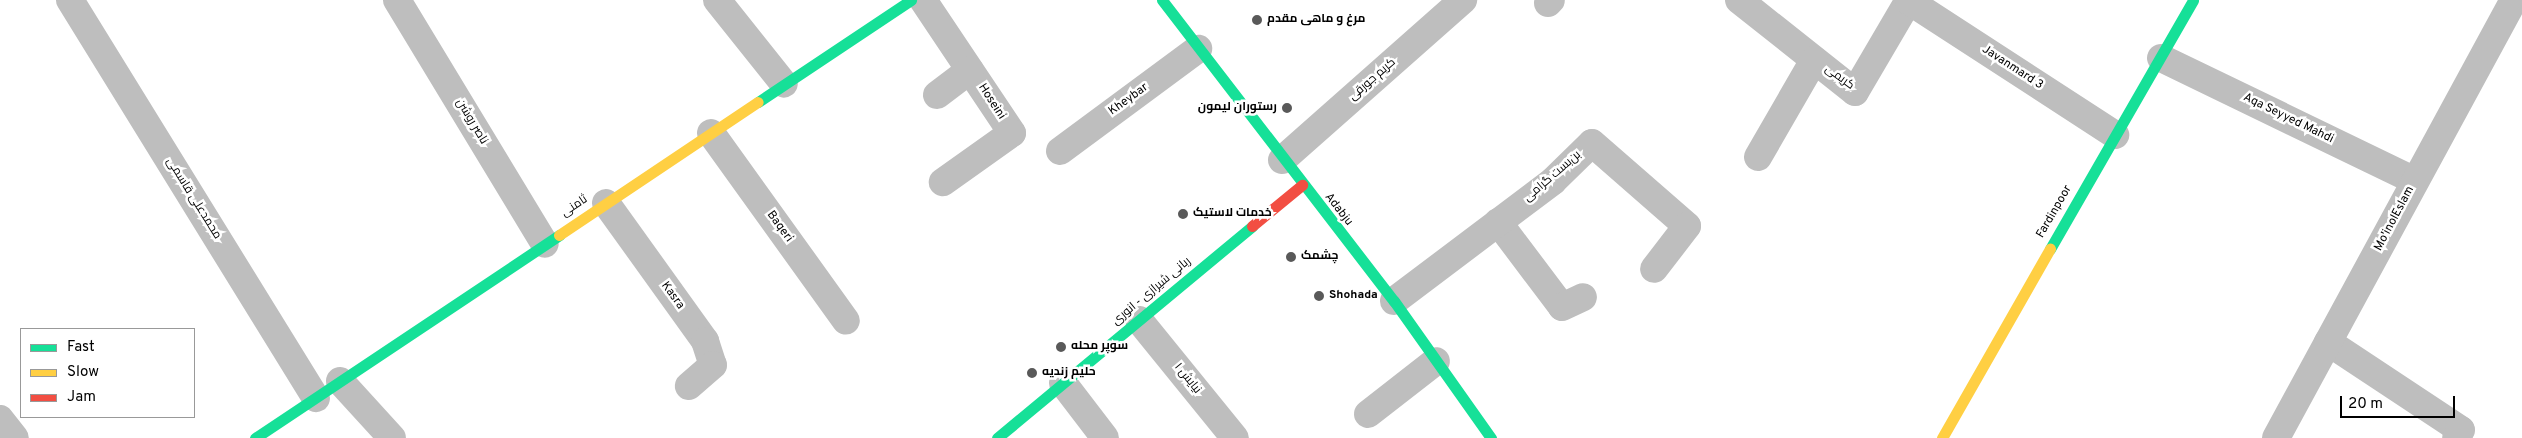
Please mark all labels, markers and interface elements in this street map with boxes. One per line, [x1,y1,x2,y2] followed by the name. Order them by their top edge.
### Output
[1267,13,1365,27] place label: مرغ و ماهی مقدم
[1251,14,1263,26] marker: مرغ و ماهی مقدم
[1979,43,2045,93] street label: Javanmard 3
[1347,56,1399,104] street label: کریم جورقی
[1821,62,1857,94] street label: کریمی
[974,81,1008,123] street label: Hoseini
[1106,81,1152,119] street label: Kheybar
[2240,91,2336,147] street label: Aqa Seyyed Mahdi
[452,97,490,147] street label: ناصر روشن
[1198,101,1277,115] place label: رستوران لیمون
[1281,102,1293,114] marker: رستوران لیمون
[1521,148,1585,206] street label: بن‌بست گرامی
[162,156,224,242] street label: محمدعلی قاسمی
[2034,183,2076,241] street label: Fardinpoor
[2372,184,2418,254] street label: Mo'inolEslam
[1321,191,1355,229] street label: Adabju
[559,193,591,221] street label: ثامنی
[1193,207,1272,221] place label: خدمات لاستیک
[763,208,795,246] street label: Baqeri
[1177,208,1189,220] marker: خدمات لاستیک
[1301,250,1338,264] place label: چشمک
[1285,251,1297,263] marker: چشمک
[1110,255,1194,329] street label: ربانی شیرازی - انوری
[657,279,687,313] street label: Kasra
[1329,289,1378,303] place label: Shohada
[1313,290,1325,302] marker: Shohada
[20,328,195,418] legend
[67,338,95,357] text: Fast
[1071,340,1128,354] place label: سوپر محله
[1055,341,1067,353] marker: سوپر محله
[1170,361,1204,397] street label: نیایش ۱
[67,363,99,382] text: Slow
[1042,366,1096,380] place label: حلیم زندیه
[1026,367,1038,379] marker: حلیم زندیه
[2342,386,2457,418] scale bar
[67,388,96,407] text: Jam
[2348,395,2383,414] text: 20 m

